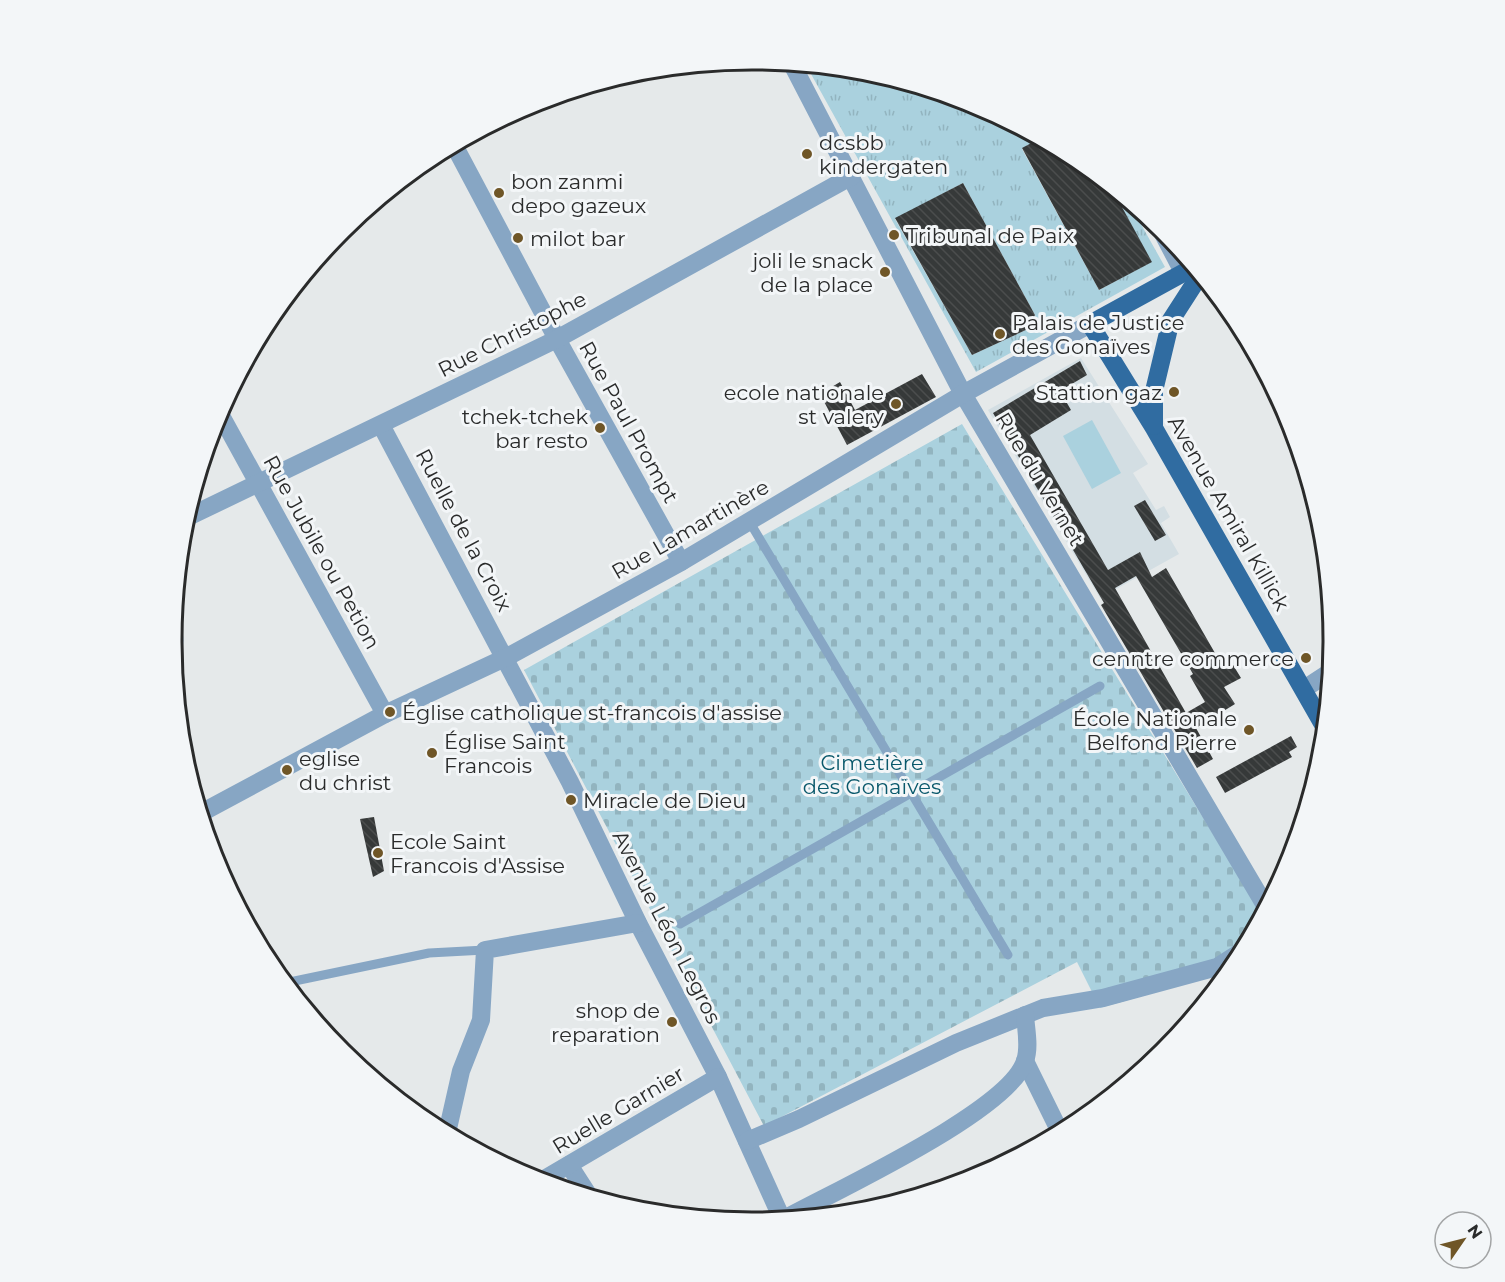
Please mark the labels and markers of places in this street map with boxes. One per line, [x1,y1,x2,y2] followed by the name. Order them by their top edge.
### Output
[819,130,948,179] place label: dcsbb kindergaten
[800,147,814,161] marker: dcsbb kindergaten
[511,169,646,218] place label: bon zanmi depo gazeux
[492,186,506,200] marker: bon zanmi depo gazeux
[906,223,1074,248] place label: Tribunal de Paix
[530,226,626,251] place label: milot bar
[887,228,901,242] marker: Tribunal de Paix
[511,231,525,245] marker: milot bar
[750,248,873,297] place label: joli le snack de la place
[878,265,892,279] marker: joli le snack de la place
[1012,310,1184,359] place label: Palais de Justice des Gonaïves
[993,327,1007,341] marker: Palais de Justice des Gonaïves
[724,380,885,429] place label: ecole nationale st valery
[1036,380,1162,405] place label: Stattion gaz
[1167,385,1181,399] marker: Stattion gaz
[889,397,903,411] marker: ecole nationale st valery
[462,404,588,453] place label: tchek-tchek bar resto
[593,421,607,435] marker: tchek-tchek bar resto
[1092,646,1294,671] place label: cenntre commerce
[1299,651,1313,665] marker: cenntre commerce
[402,700,782,725] place label: Église catholique st-francois d'assise
[383,705,397,719] marker: Église catholique st-francois d'assise
[1073,706,1237,755] place label: École Nationale Belfond Pierre
[1242,723,1256,737] marker: École Nationale Belfond Pierre
[444,729,566,778] place label: Église Saint Francois
[299,746,391,795] place label: eglise du christ
[425,746,439,760] marker: Église Saint Francois
[280,763,294,777] marker: eglise du christ
[583,788,746,813] place label: Miracle de Dieu
[564,793,578,807] marker: Miracle de Dieu
[390,829,565,878] place label: Ecole Saint Francois d'Assise
[371,846,385,860] marker: Ecole Saint Francois d'Assise
[551,998,660,1047] place label: shop de reparation
[665,1015,679,1029] marker: shop de reparation

